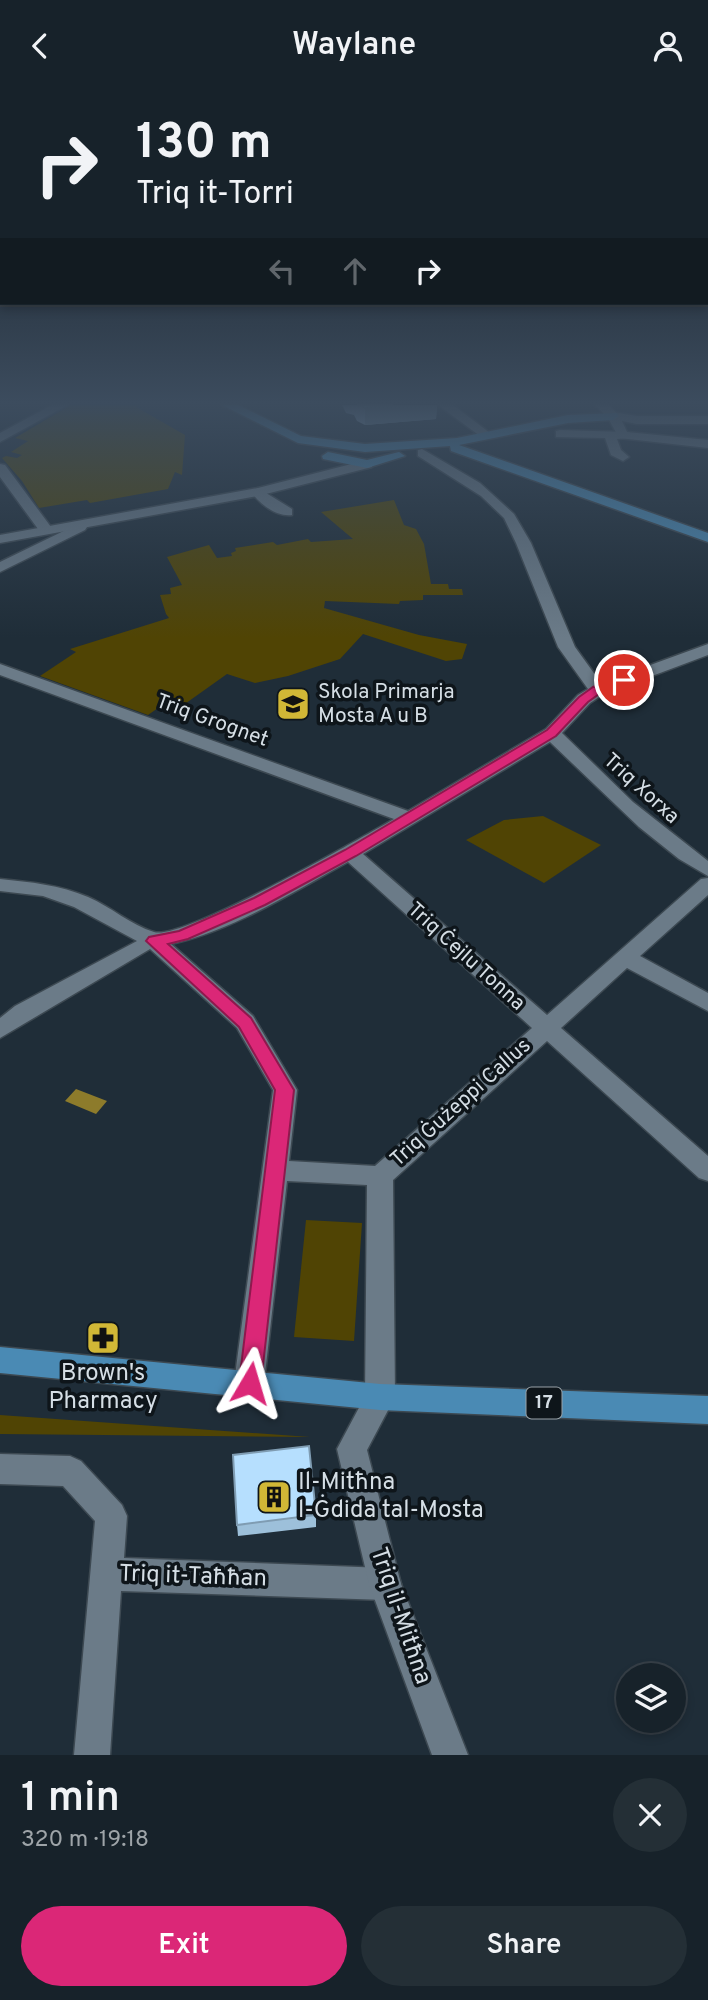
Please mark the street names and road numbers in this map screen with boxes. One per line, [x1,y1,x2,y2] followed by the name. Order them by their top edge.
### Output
[152,688,272,754] street label: Triq Grognet
[597,748,685,830] street label: Triq Xorxa
[401,897,531,1017] street label: Triq Ċejlu Tonna
[385,1033,537,1173] street label: Triq Ġużeppi Callus
[526,1387,562,1419] road number: 17
[363,1544,437,1688] street label: Triq il-Mitħna
[118,1559,268,1595] street label: Triq it-Taħħan

